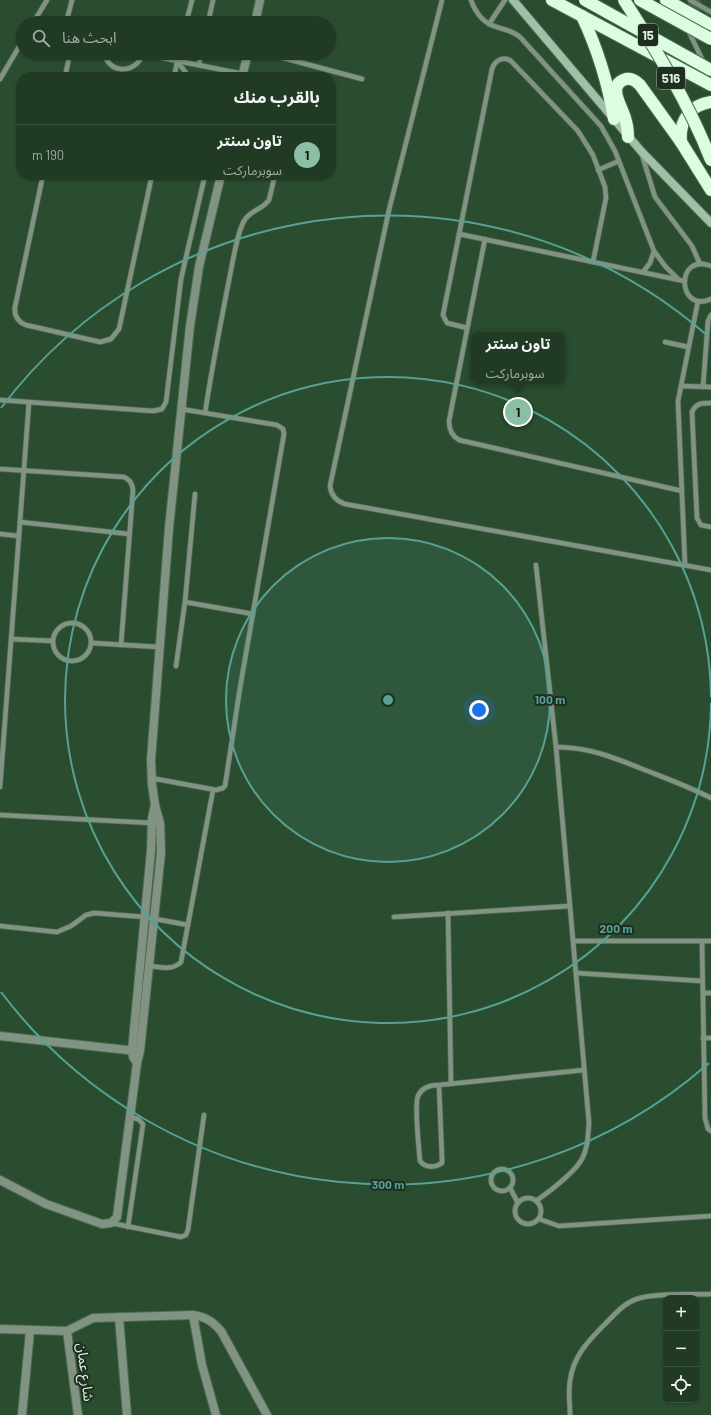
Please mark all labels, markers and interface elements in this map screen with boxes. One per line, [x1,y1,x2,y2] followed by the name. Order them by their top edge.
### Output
[16,16,336,60] search box
[638,24,658,46] road number: 15
[30,27,52,49] icon: search
[62,28,117,46] text: ابحث هنا
[657,67,685,89] road number: 516
[234,86,320,106] text: بالقرب منك
[217,131,282,149] text: تاون سنتر
[32,147,64,163] text: 190 m
[305,147,309,163] text: 1
[223,162,282,178] text: سوبرماركت
[471,332,565,384] popup
[486,334,550,352] text: تاون سنتر
[486,365,545,381] text: سوبرماركت
[505,397,531,427] pin: 1
[535,692,565,706] text: 100 m
[381,693,395,707] centre of rings
[469,700,489,720] your location
[600,921,632,935] text: 200 m
[372,1177,404,1191] text: 300 m
[663,1295,699,1403] map controls
[663,1295,699,1331] button: +
[663,1331,699,1367] button: −
[71,1342,98,1403] street label: شارع عمان
[663,1367,699,1403] button: locate

